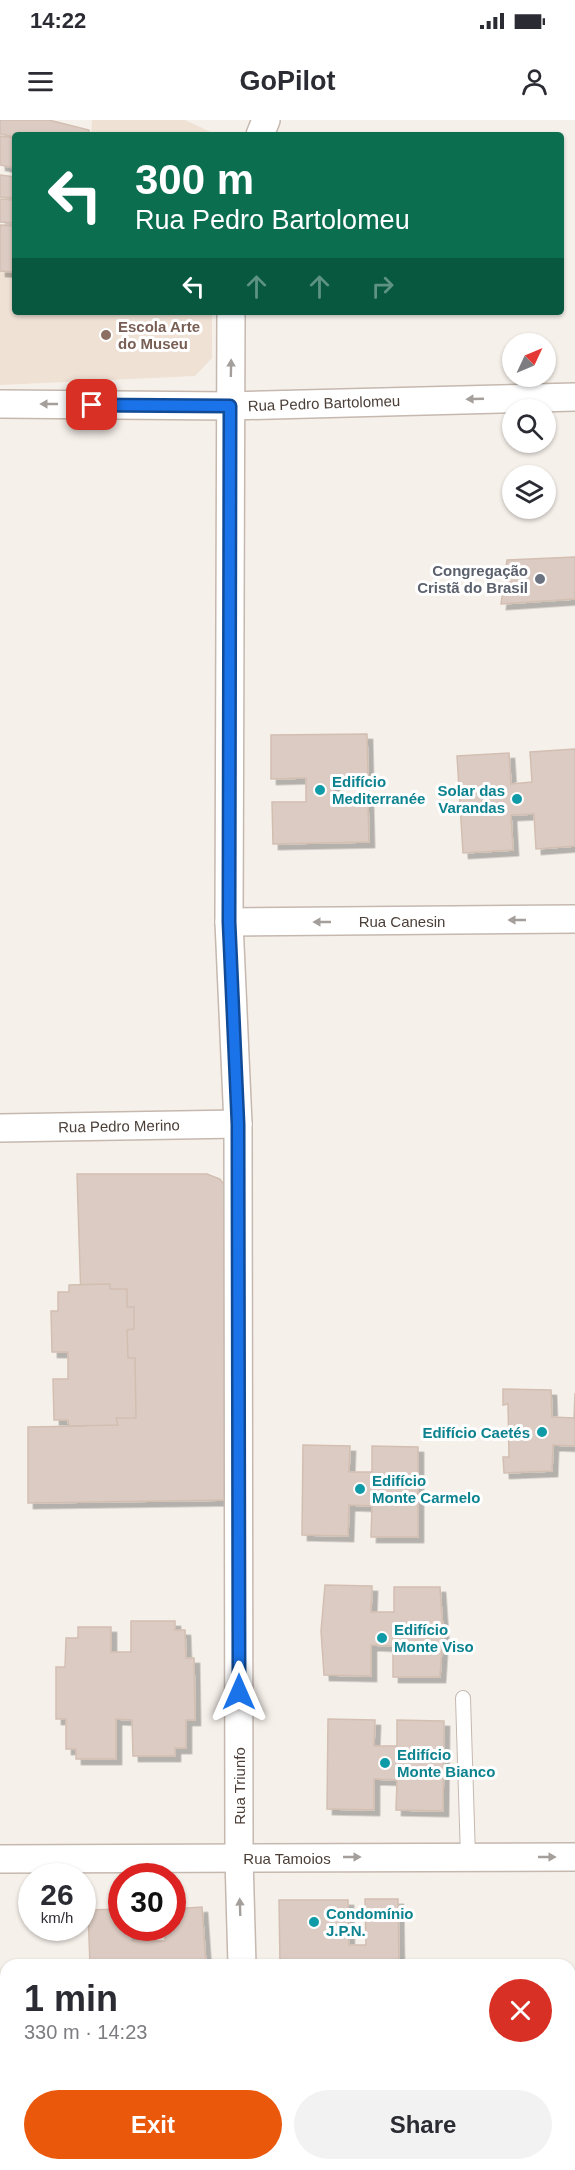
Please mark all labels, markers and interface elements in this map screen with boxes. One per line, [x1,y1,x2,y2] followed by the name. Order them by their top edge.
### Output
[30,8,86,33] text: 14:22
[24,65,57,98] icon: menu
[518,65,551,98] icon: person
[240,66,336,96] text: GoPilot
[36,156,114,234] icon: left
[135,156,254,203] text: 300 m
[135,205,410,235] text: Rua Pedro Bartolomeu
[177,270,210,303] icon: left
[240,270,273,303] icon: ahead
[303,270,336,303] icon: ahead
[366,270,399,303] icon: right
[118,318,200,352] place label: Escola Arte do Museu
[99,328,113,342] marker: Escola Arte do Museu
[502,333,556,387] north arrow
[502,333,556,519] map controls
[226,358,235,377] one-way arrow
[66,379,117,430] pin
[75,388,108,421] icon: arrive
[247,392,401,414] street label: Rua Pedro Bartolomeu
[465,394,484,404] one-way arrow
[39,399,58,409] one-way arrow
[502,399,556,453] button: search
[502,465,556,519] button: layers
[417,562,528,596] place label: Congregação Cristã do Brasil
[533,572,547,586] marker: Congregação Cristã do Brasil
[332,773,425,807] place label: Edifício Mediterranée
[437,782,505,816] place label: Solar das Varandas
[313,783,327,797] marker: Edifício Mediterranée
[510,792,524,806] marker: Solar das Varandas
[359,913,445,930] street label: Rua Canesin
[507,915,526,925] one-way arrow
[312,917,331,926] one-way arrow
[58,1116,180,1136] street label: Rua Pedro Merino
[422,1424,530,1441] place label: Edifício Caetés
[535,1425,549,1439] marker: Edifício Caetés
[372,1472,480,1506] place label: Edifício Monte Carmelo
[353,1482,367,1496] marker: Edifício Monte Carmelo
[394,1621,474,1655] place label: Edifício Monte Viso
[375,1631,389,1645] marker: Edifício Monte Viso
[207,1660,271,1724] position arrow
[397,1746,495,1780] place label: Edifício Monte Bianco
[231,1747,248,1825] street label: Rua Triunfo
[378,1756,392,1770] marker: Edifício Monte Bianco
[243,1850,331,1867] street label: Rua Tamoios
[343,1852,362,1862] one-way arrow
[538,1852,557,1862] one-way arrow
[108,1863,186,1941] speed limit sign: 30
[40,1878,74,1911] text: 26
[236,1897,245,1916] one-way arrow
[326,1905,413,1939] place label: Condomínio J.P.N.
[41,1909,73,1926] text: km/h
[307,1915,321,1929] marker: Condomínio J.P.N.
[24,1978,118,2019] text: 1 min
[489,1979,552,2042] button: close
[24,2021,147,2043] text: 330 m · 14:23
[24,2090,282,2159] button: Exit
[294,2090,552,2159] button: Share

